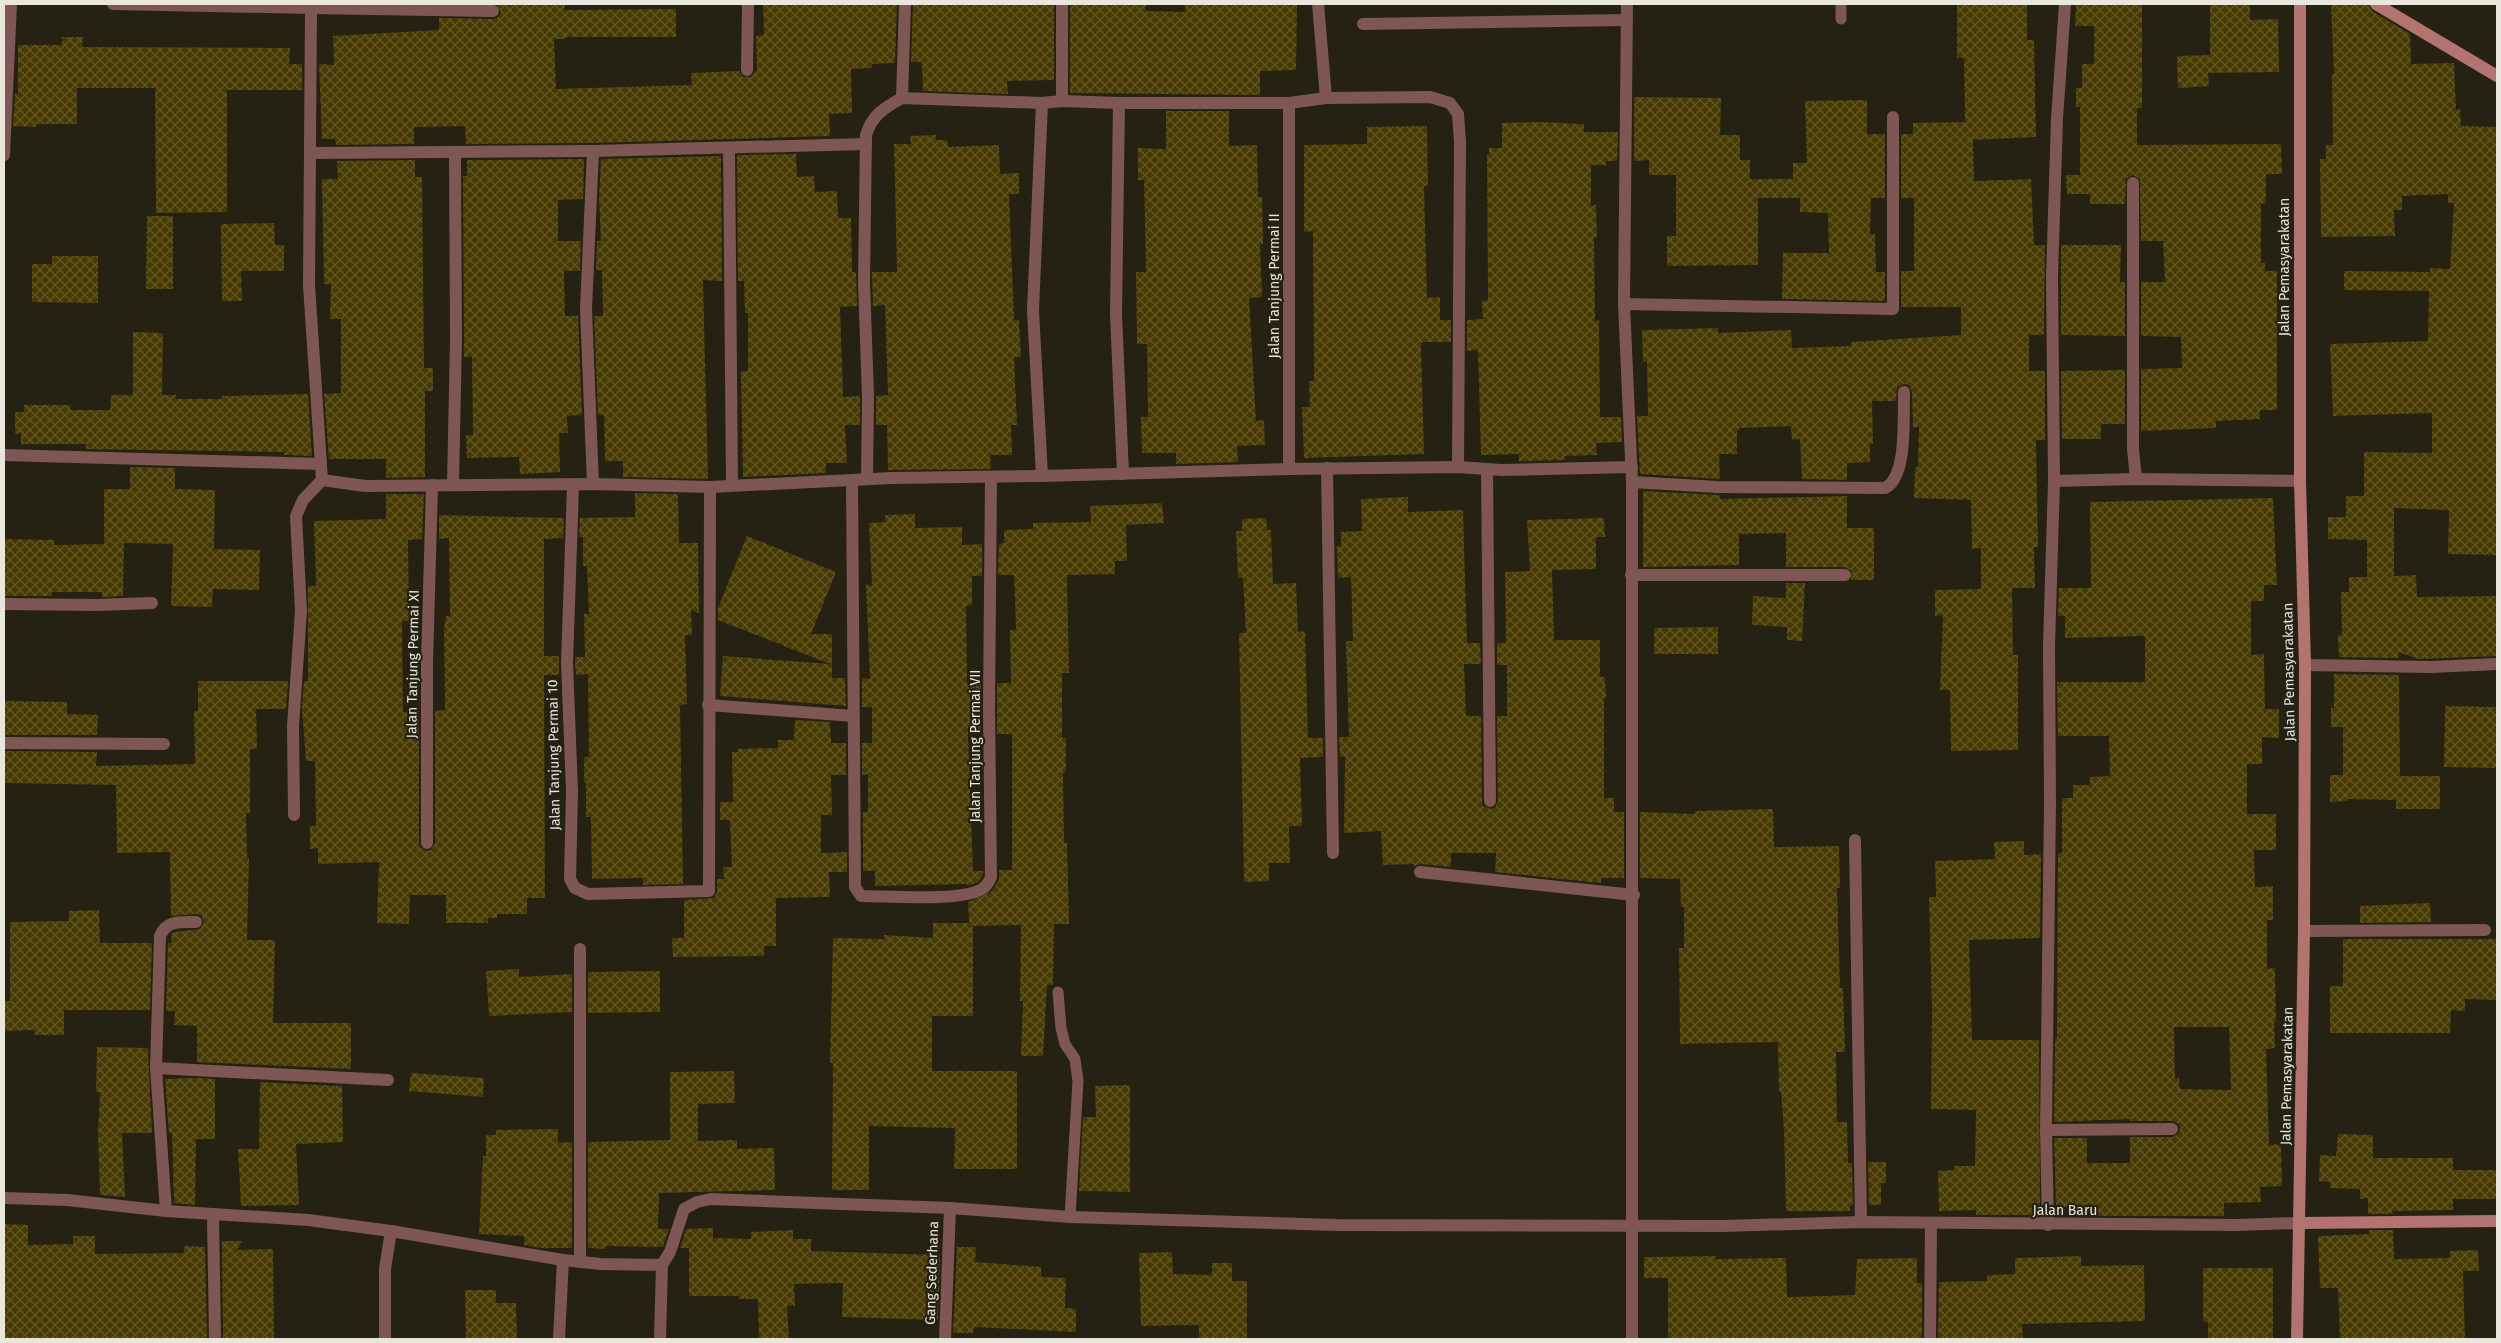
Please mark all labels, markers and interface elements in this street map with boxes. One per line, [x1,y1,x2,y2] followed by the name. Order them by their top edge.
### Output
[2276,198,2293,336] street label: Jalan Pemasyarakatan
[1266,213,1283,359] street label: Jalan Tanjung Permai II
[403,590,423,738] street label: Jalan Tanjung Permai XI
[2279,603,2299,741] street label: Jalan Pemasyarakatan
[967,670,984,823] street label: Jalan Tanjung Permai VII
[544,679,564,831] street label: Jalan Tanjung Permai 10
[2277,1007,2297,1145] street label: Jalan Pemasyarakatan
[2033,1202,2098,1219] street label: Jalan Baru
[922,1221,942,1325] street label: Gang Sederhana

